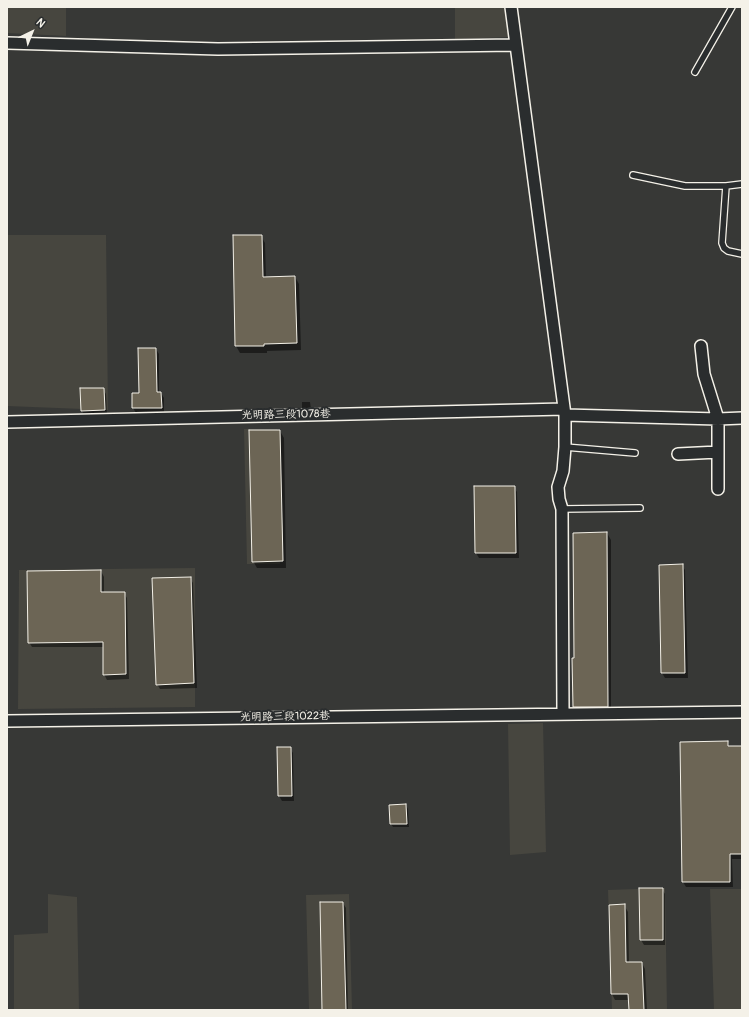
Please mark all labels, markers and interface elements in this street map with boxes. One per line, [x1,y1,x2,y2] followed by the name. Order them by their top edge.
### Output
[12,12,52,52] north arrow
[33,16,48,30] text: N
[241,408,331,422] street label: 光明路三段1078巷
[240,710,330,724] street label: 光明路三段1022巷

